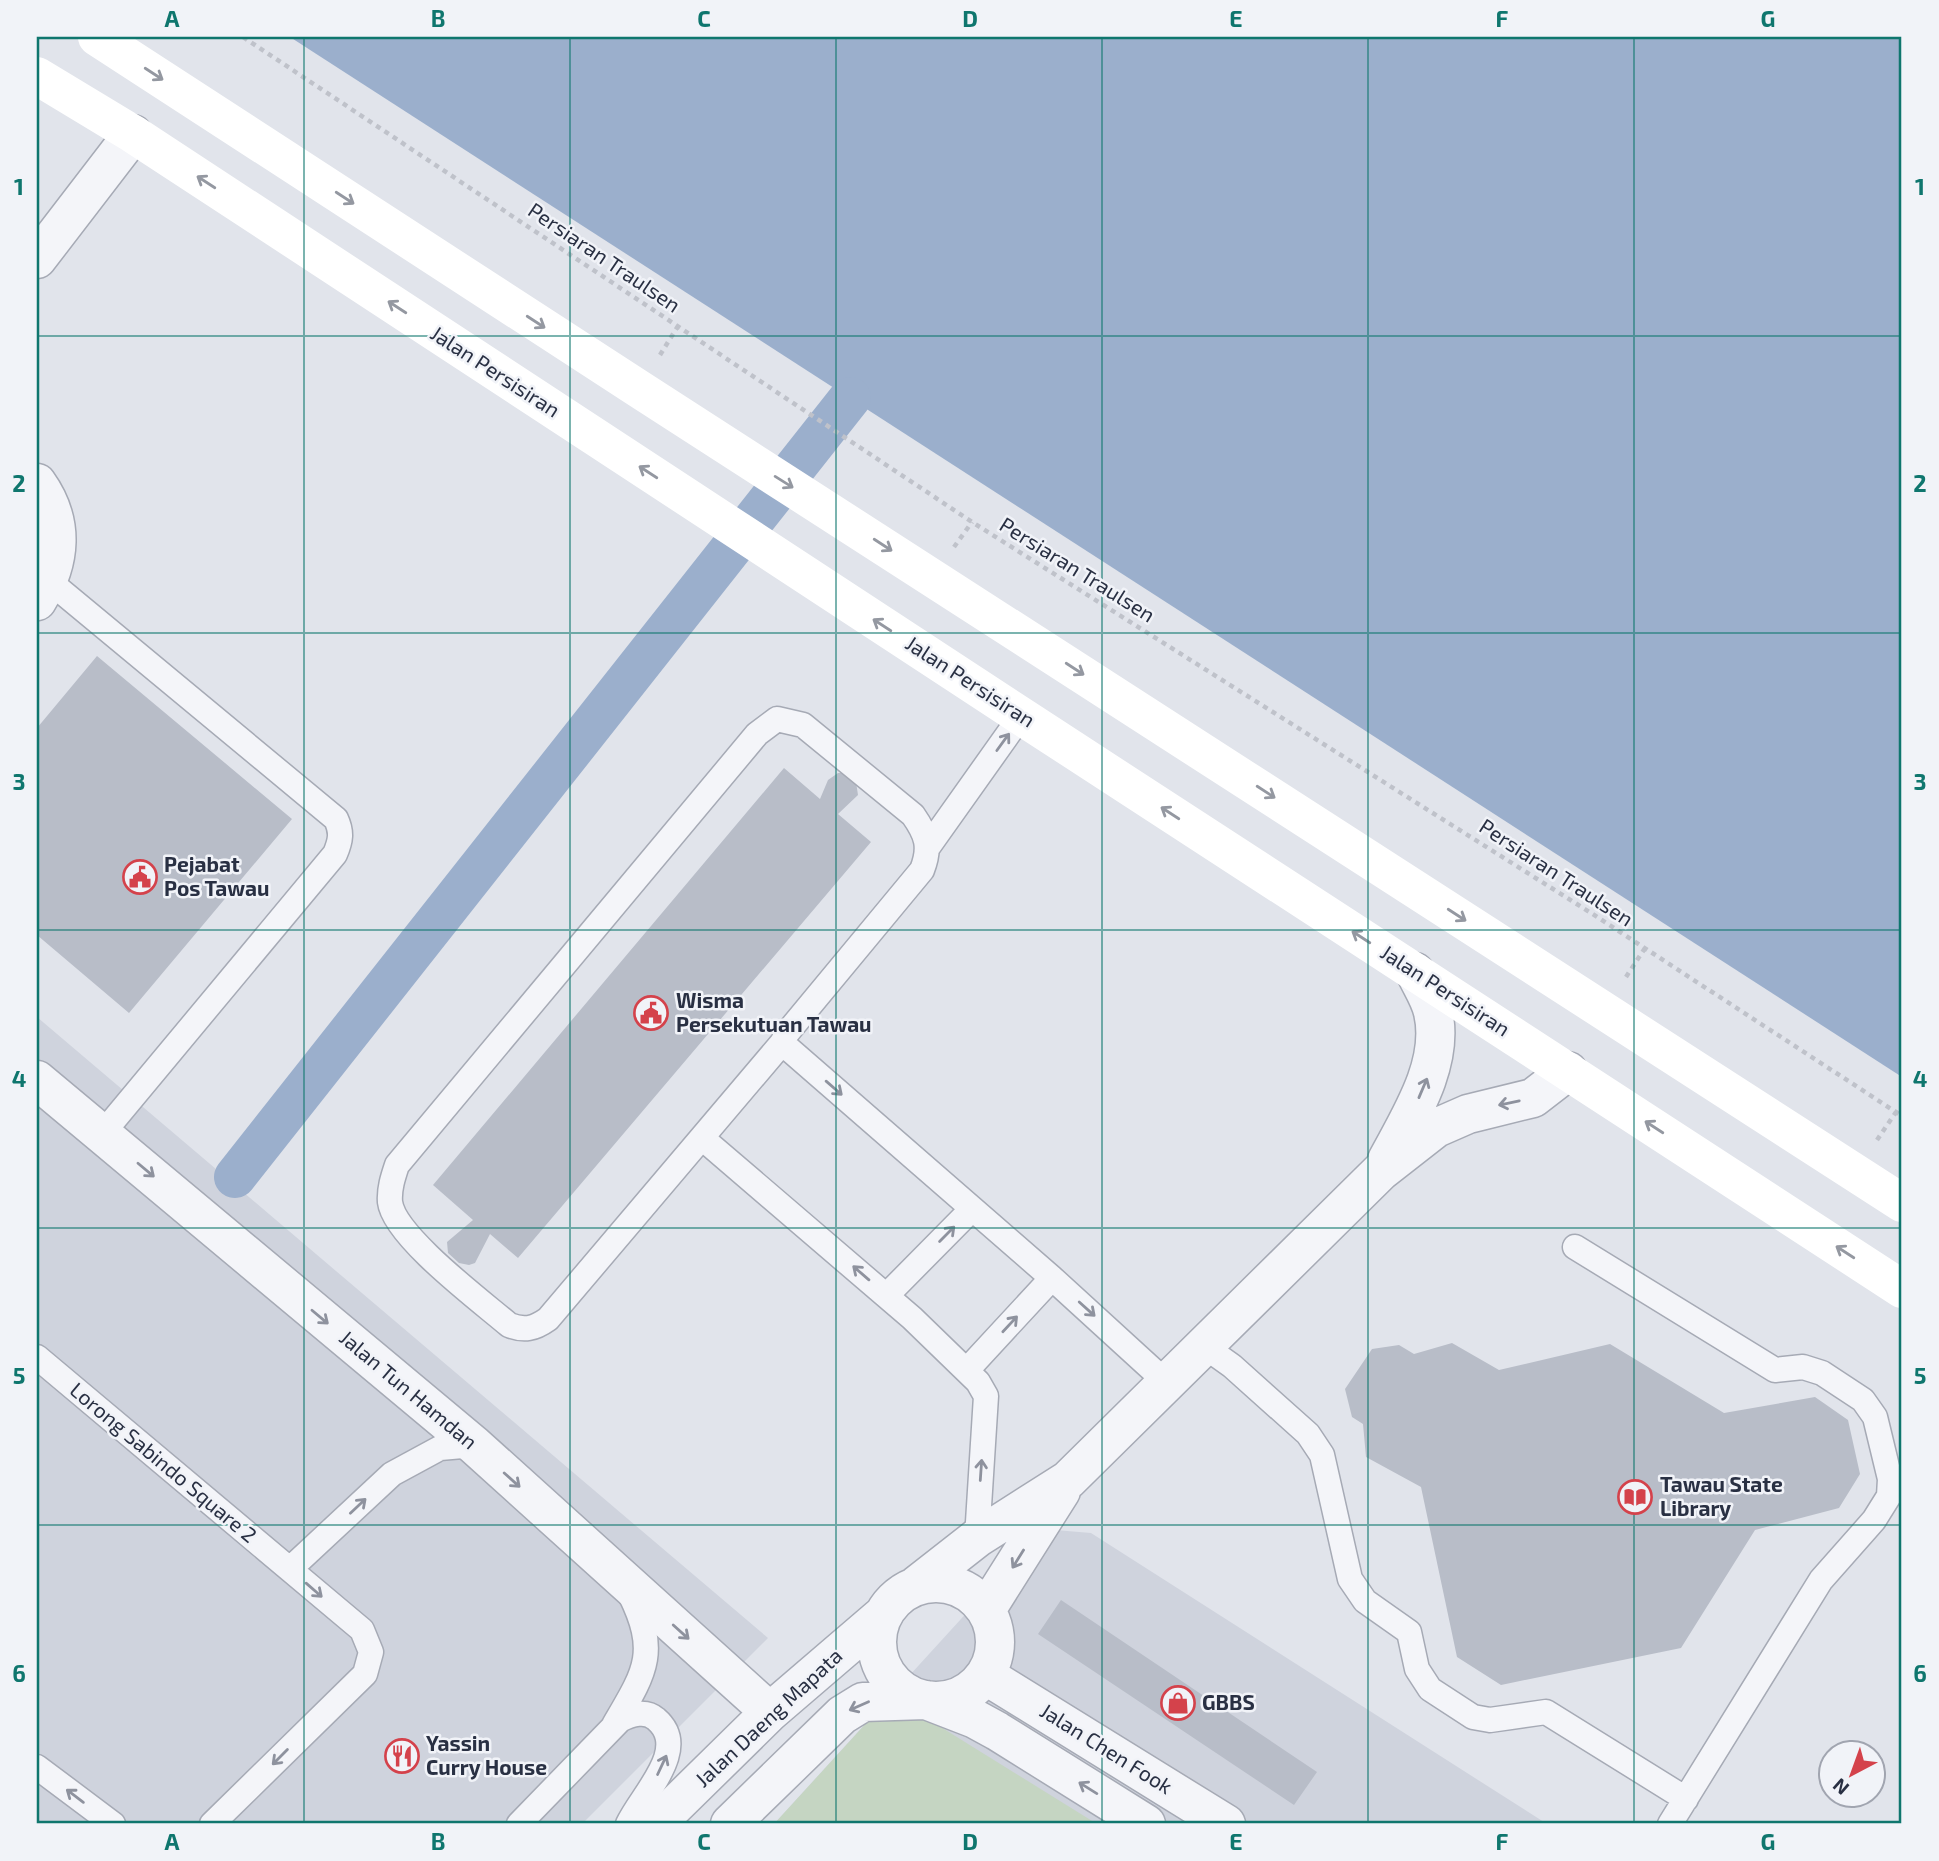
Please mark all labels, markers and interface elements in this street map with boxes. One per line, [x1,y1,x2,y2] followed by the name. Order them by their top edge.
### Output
[164,4,180,32] text: A
[431,4,445,32] text: B
[697,4,711,32] text: C
[962,4,978,32] text: D
[1229,4,1243,32] text: E
[1496,4,1509,32] text: F
[1761,4,1775,32] text: G
[144,67,164,81] one-way arrow
[14,172,24,200] text: 1
[1915,172,1925,200] text: 1
[197,175,217,189] one-way arrow
[335,191,354,205] one-way arrow
[524,197,686,317] street label: Persiaran Traulsen
[387,300,407,314] one-way arrow
[525,315,545,329] one-way arrow
[426,320,565,422] street label: Jalan Persisiran
[639,465,659,479] one-way arrow
[12,469,26,497] text: 2
[1913,469,1927,497] text: 2
[774,474,793,489] one-way arrow
[996,511,1160,627] street label: Persiaran Traulsen
[873,539,893,553] one-way arrow
[873,618,893,632] one-way arrow
[901,630,1040,732] street label: Jalan Persisiran
[1064,662,1084,676] one-way arrow
[996,733,1010,752] one-way arrow
[12,767,26,795] text: 3
[1913,767,1927,795] text: 3
[1255,785,1275,799] one-way arrow
[1161,806,1180,820] one-way arrow
[1475,813,1638,931] street label: Persiaran Traulsen
[164,851,269,900] place label: Pejabat Pos Tawau
[121,858,159,896] public building icon: Pejabat Pos Tawau
[1447,908,1466,923] one-way arrow
[1352,930,1371,944] one-way arrow
[1376,939,1515,1041] street label: Jalan Persisiran
[676,987,872,1036] place label: Wisma Persekutuan Tawau
[632,994,670,1032] public building icon: Wisma Persekutuan Tawau
[12,1064,26,1092] text: 4
[1913,1064,1927,1092] text: 4
[1418,1078,1431,1099] one-way arrow
[825,1080,843,1096] one-way arrow
[1498,1097,1521,1111] one-way arrow
[1645,1120,1665,1134] one-way arrow
[136,1163,154,1178] one-way arrow
[938,1226,955,1243] one-way arrow
[1836,1244,1855,1259] one-way arrow
[852,1265,870,1281] one-way arrow
[1078,1301,1095,1318] one-way arrow
[311,1308,329,1324] one-way arrow
[1001,1316,1018,1333] one-way arrow
[335,1324,483,1454] street label: Jalan Tun Hamdan
[13,1361,25,1389] text: 5
[1914,1361,1926,1389] text: 5
[66,1376,262,1547] street label: Lorong Sabindo Square 2
[975,1459,988,1482] one-way arrow
[1660,1471,1783,1521] place label: Tawau State Library
[503,1472,521,1488] one-way arrow
[1616,1478,1654,1516] library icon: Tawau State Library
[349,1497,366,1514] one-way arrow
[1011,1548,1025,1568] one-way arrow
[305,1582,323,1598] one-way arrow
[672,1624,690,1640] one-way arrow
[689,1642,847,1791] street label: Jalan Daeng Mapata
[12,1659,26,1687] text: 6
[1913,1659,1927,1687] text: 6
[1159,1684,1197,1722] shop icon: GBBS
[1202,1689,1255,1714] place label: GBBS
[1036,1697,1178,1799] street label: Jalan Chen Fook
[849,1700,870,1713] one-way arrow
[426,1730,547,1780] place label: Yassin Curry House
[383,1737,421,1775] restaurant icon: Yassin Curry House
[1816,1738,1886,1808] north arrow
[272,1748,289,1765] one-way arrow
[656,1755,669,1776] one-way arrow
[1828,1774,1853,1800] text: N
[1079,1781,1098,1796] one-way arrow
[66,1788,85,1803] one-way arrow
[164,1827,180,1855] text: A
[431,1827,445,1855] text: B
[697,1827,711,1855] text: C
[962,1827,978,1855] text: D
[1229,1827,1243,1855] text: E
[1496,1827,1509,1855] text: F
[1761,1827,1775,1855] text: G

